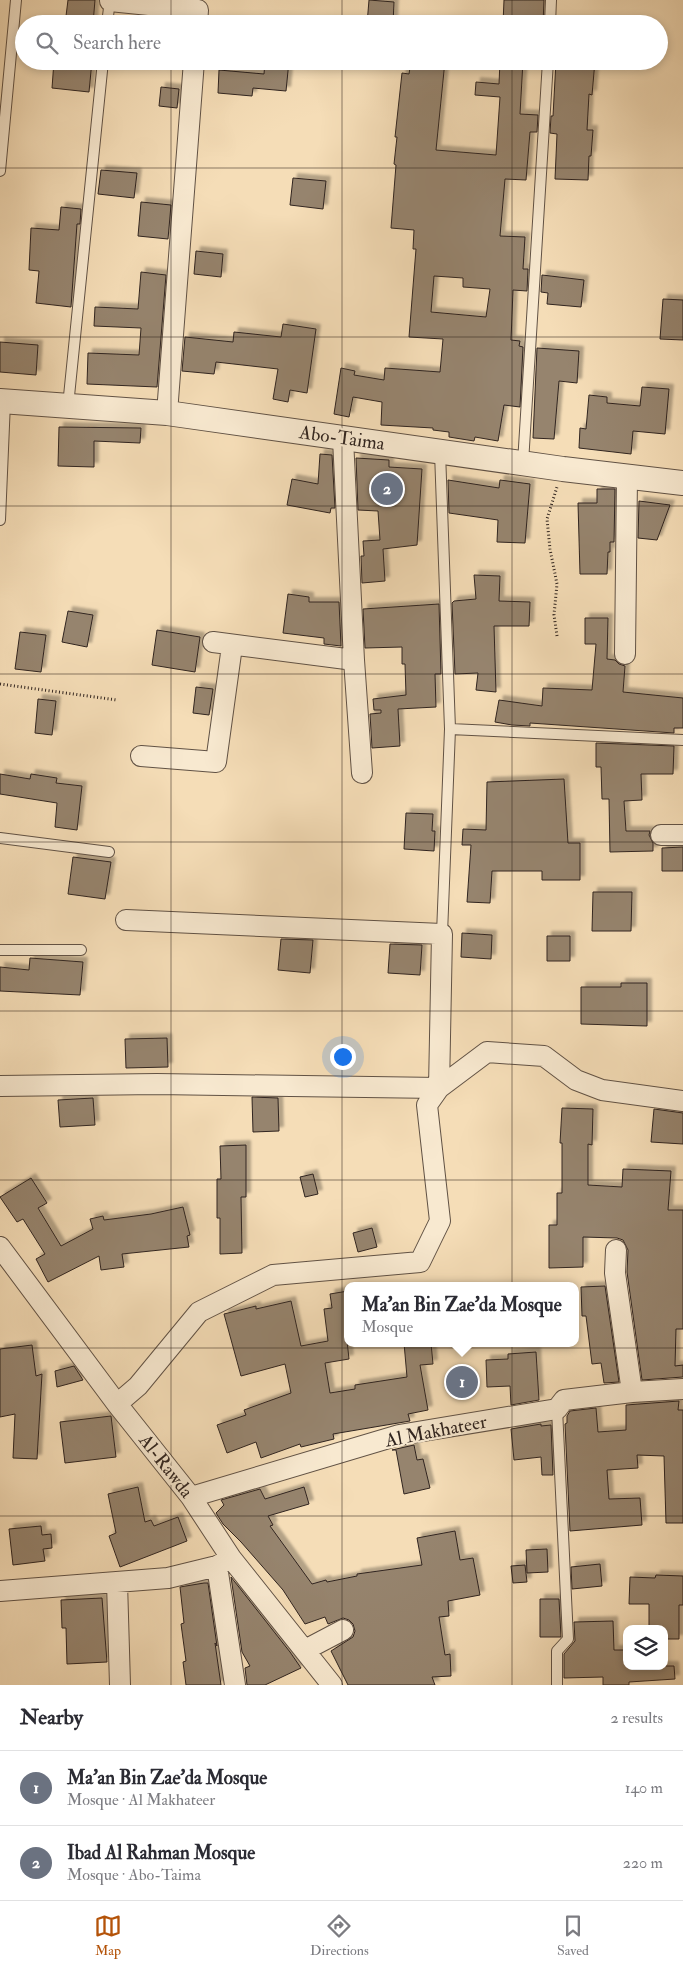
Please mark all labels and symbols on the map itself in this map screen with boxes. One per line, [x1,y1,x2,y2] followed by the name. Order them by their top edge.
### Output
[297,420,386,456] street label: Abo-Taima
[371,470,403,508] pin: 2
[330,1044,356,1070] your location
[446,1363,478,1401] pin: 1
[382,1409,489,1453] street label: Al Makhateer
[133,1428,199,1503] street label: Al-Rawda

